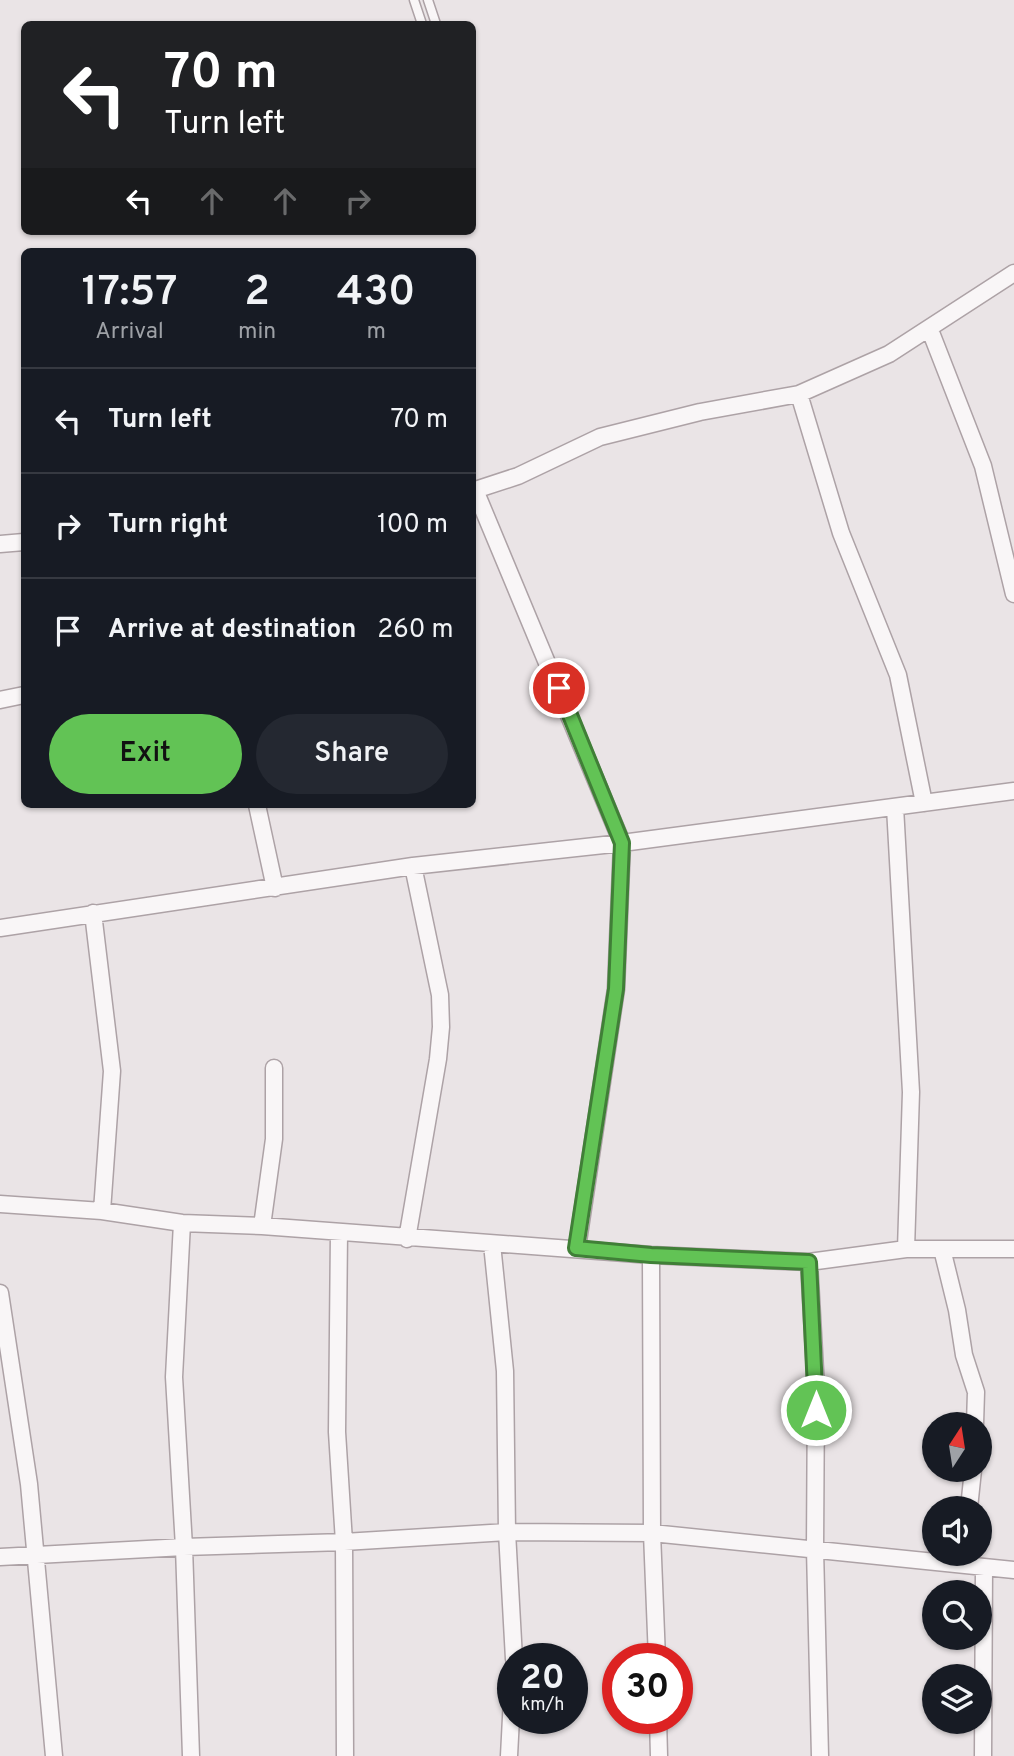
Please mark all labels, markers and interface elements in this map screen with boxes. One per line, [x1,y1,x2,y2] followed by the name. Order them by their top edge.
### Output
[164,44,278,106] text: 70 m
[49,49,140,140] icon: left
[164,105,285,145] text: Turn left
[120,182,158,220] icon: left
[193,182,231,220] icon: ahead
[266,182,304,220] icon: ahead
[339,182,377,220] icon: right
[81,267,178,320] text: 17:57
[244,267,270,320] text: 2
[337,267,416,320] text: 430
[95,318,164,347] text: Arrival
[238,318,276,347] text: min
[366,318,386,347] text: m
[49,402,87,440] icon: left
[108,404,212,437] text: Turn left
[390,404,448,437] text: 70 m
[49,507,87,545] icon: right
[108,509,228,542] text: Turn right
[377,509,448,542] text: 100 m
[49,612,87,650] icon: arrive
[108,614,356,647] text: Arrive at destination
[377,614,454,647] text: 260 m
[529,658,589,718] pin
[540,669,578,707] icon: arrive
[49,714,242,794] button: Exit
[256,714,448,794] button: Share
[779,1373,853,1447] position arrow
[922,1412,992,1482] north arrow
[922,1412,992,1734] map controls
[922,1496,992,1566] button: sound
[922,1580,992,1650] button: search
[602,1643,693,1734] speed limit sign: 30
[520,1657,565,1701] text: 20
[922,1664,992,1734] button: layers
[521,1694,564,1717] text: km/h

